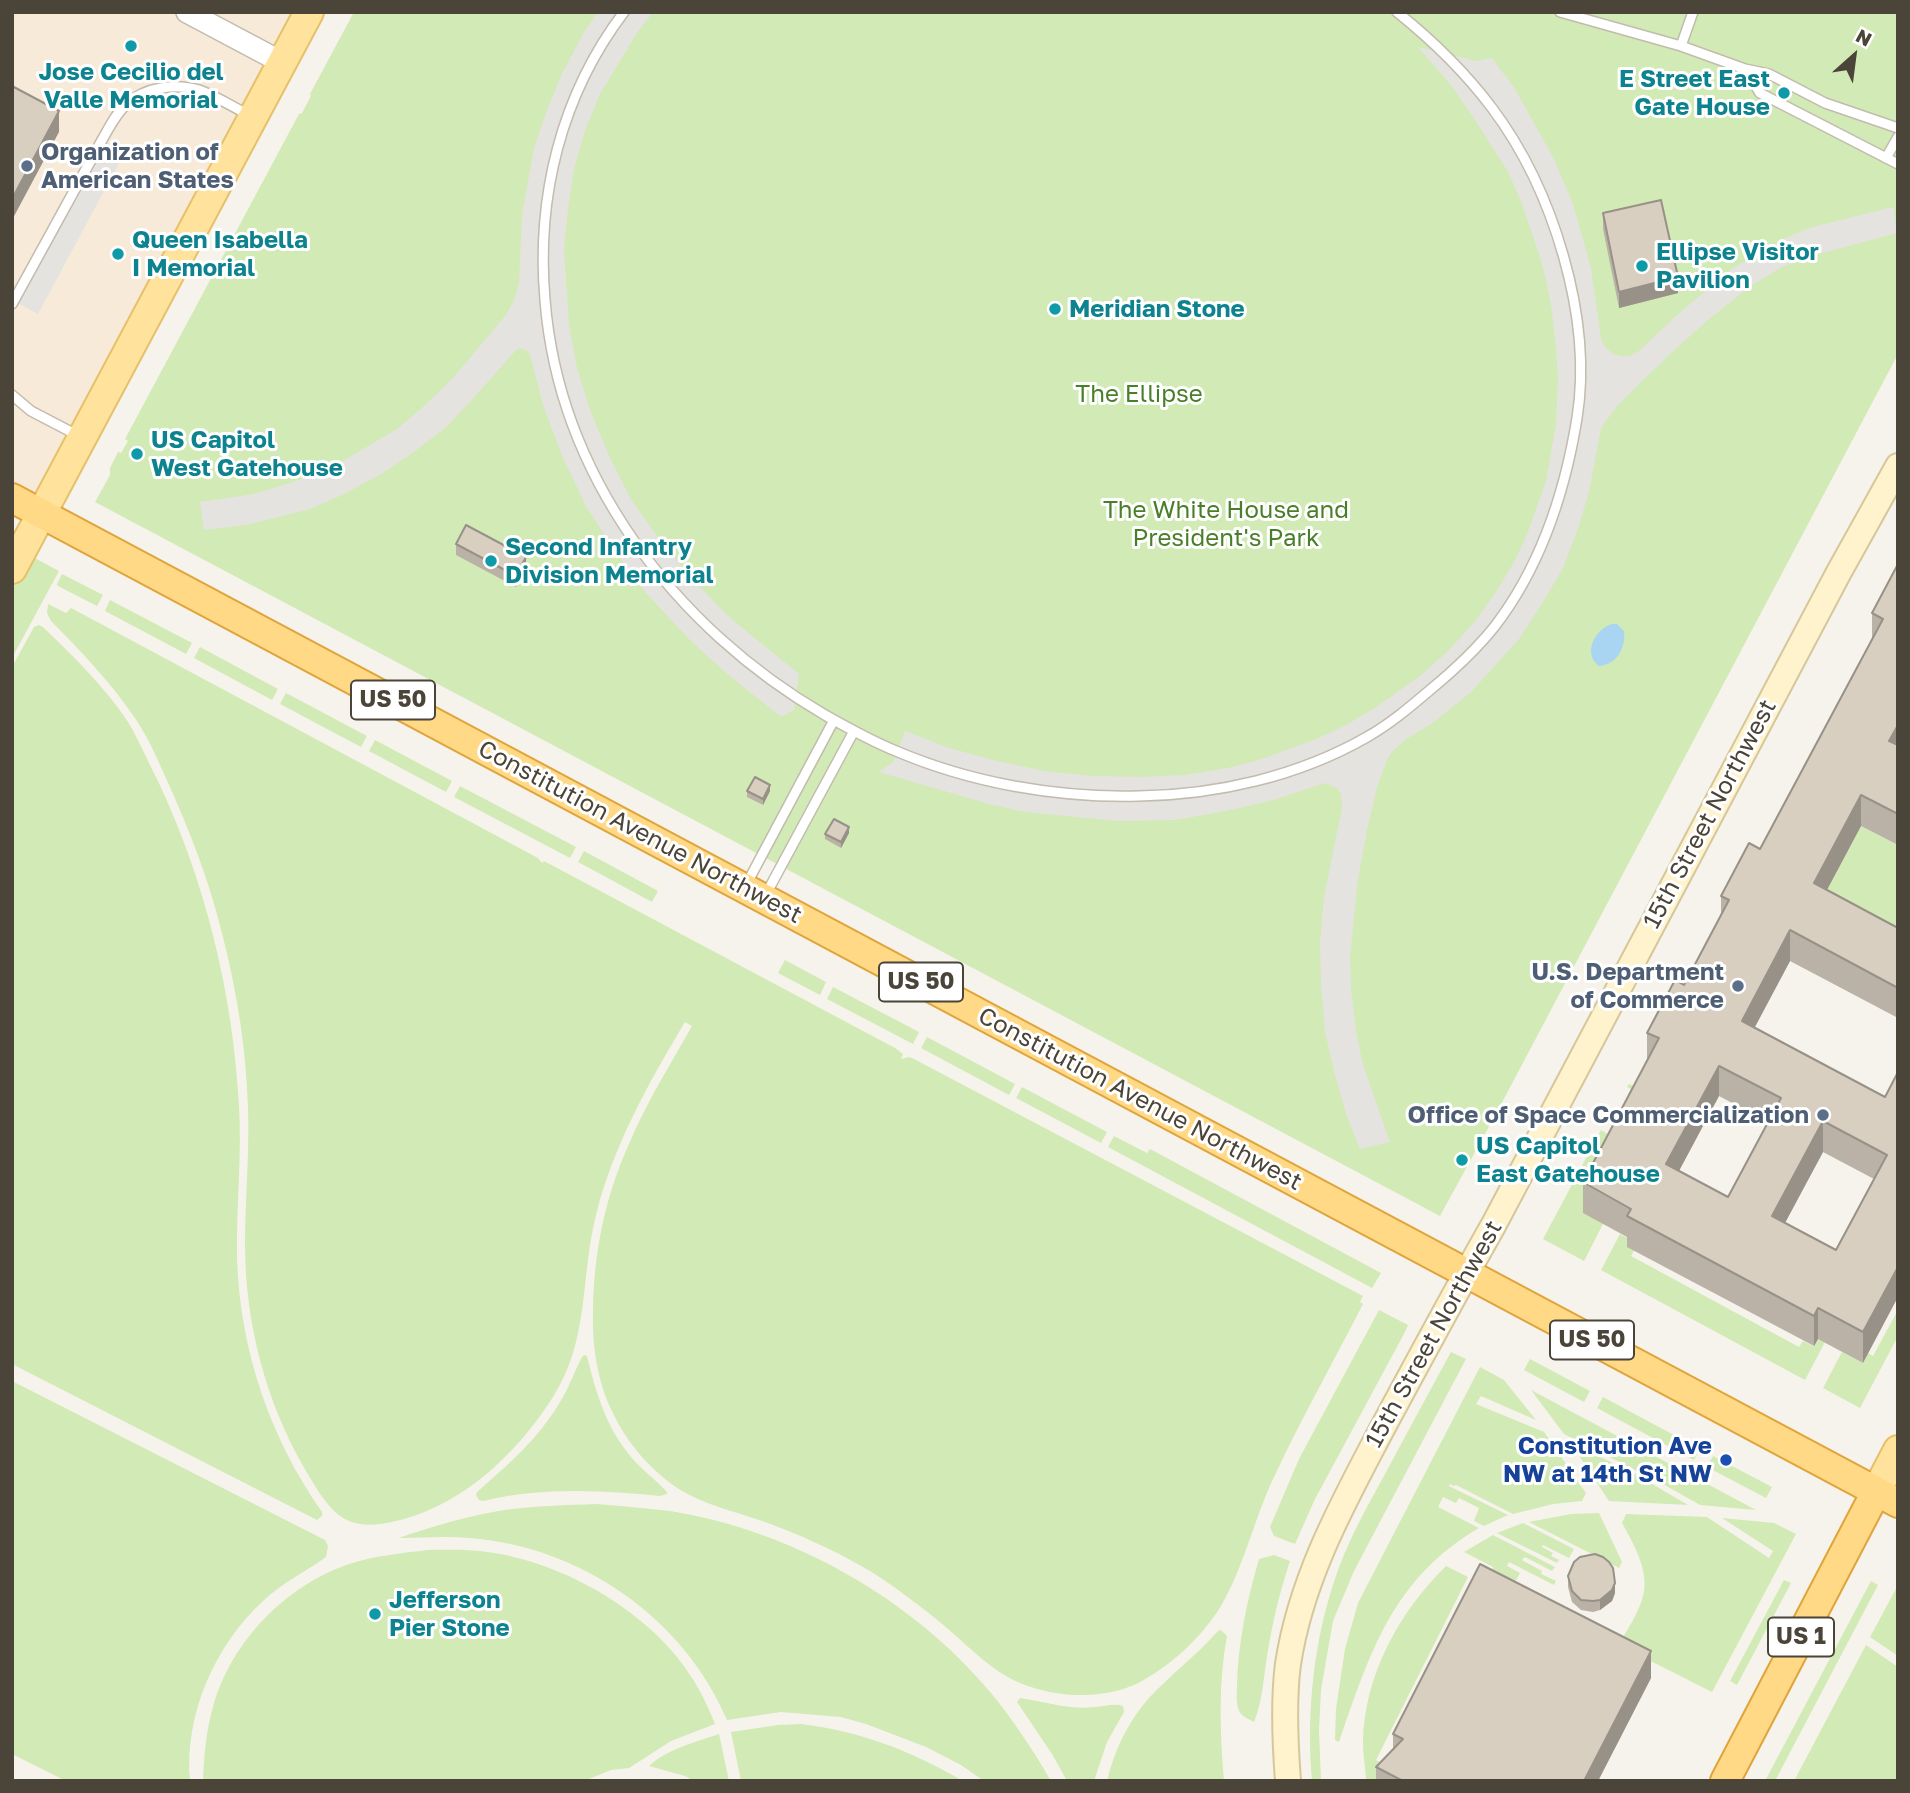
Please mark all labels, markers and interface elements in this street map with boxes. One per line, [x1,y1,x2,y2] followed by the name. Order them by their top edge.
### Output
[1819,21,1889,91] north arrow
[1852,23,1876,51] text: N
[123,38,139,54] marker: Jose Cecilio del Valle Memorial
[38,58,224,114] place label: Jose Cecilio del Valle Memorial
[1619,65,1770,121] place label: E Street East Gate House
[1776,85,1792,101] marker: E Street East Gate House
[41,138,234,194] place label: Organization of American States
[19,158,35,174] marker: Organization of American States
[132,226,308,282] place label: Queen Isabella I Memorial
[1656,238,1819,294] place label: Ellipse Visitor Pavilion
[110,246,126,262] marker: Queen Isabella I Memorial
[1634,258,1650,274] marker: Ellipse Visitor Pavilion
[1069,295,1245,323] place label: Meridian Stone
[1047,301,1063,317] marker: Meridian Stone
[1075,380,1203,408] park label: The Ellipse
[151,426,343,482] place label: US Capitol West Gatehouse
[129,446,145,462] marker: US Capitol West Gatehouse
[1103,496,1349,552] park label: The White House and President's Park
[505,533,713,589] place label: Second Infantry Division Memorial
[483,553,499,569] marker: Second Infantry Division Memorial
[351,680,435,720] road number: US 50
[1637,695,1783,933] street label: 15th Street Northwest
[473,734,807,930] street label: Constitution Avenue Northwest
[1531,958,1724,1014] place label: U.S. Department of Commerce
[879,962,963,1001] road number: US 50
[1730,978,1746,994] marker: U.S. Department of Commerce
[973,1001,1307,1197] street label: Constitution Avenue Northwest
[1407,1101,1809,1129] place label: Office of Space Commercialization
[1815,1107,1831,1123] marker: Office of Space Commercialization
[1476,1132,1660,1188] place label: US Capitol East Gatehouse
[1454,1152,1470,1168] marker: US Capitol East Gatehouse
[1360,1216,1508,1452] street label: 15th Street Northwest
[1550,1320,1634,1359] road number: US 50
[1503,1432,1712,1488] place label: Constitution Ave NW at 14th St NW
[1718,1452,1734,1468] marker: Constitution Ave NW at 14th St NW
[389,1586,510,1642] place label: Jefferson Pier Stone
[367,1606,383,1622] marker: Jefferson Pier Stone
[1768,1618,1834,1656] road number: US 1

